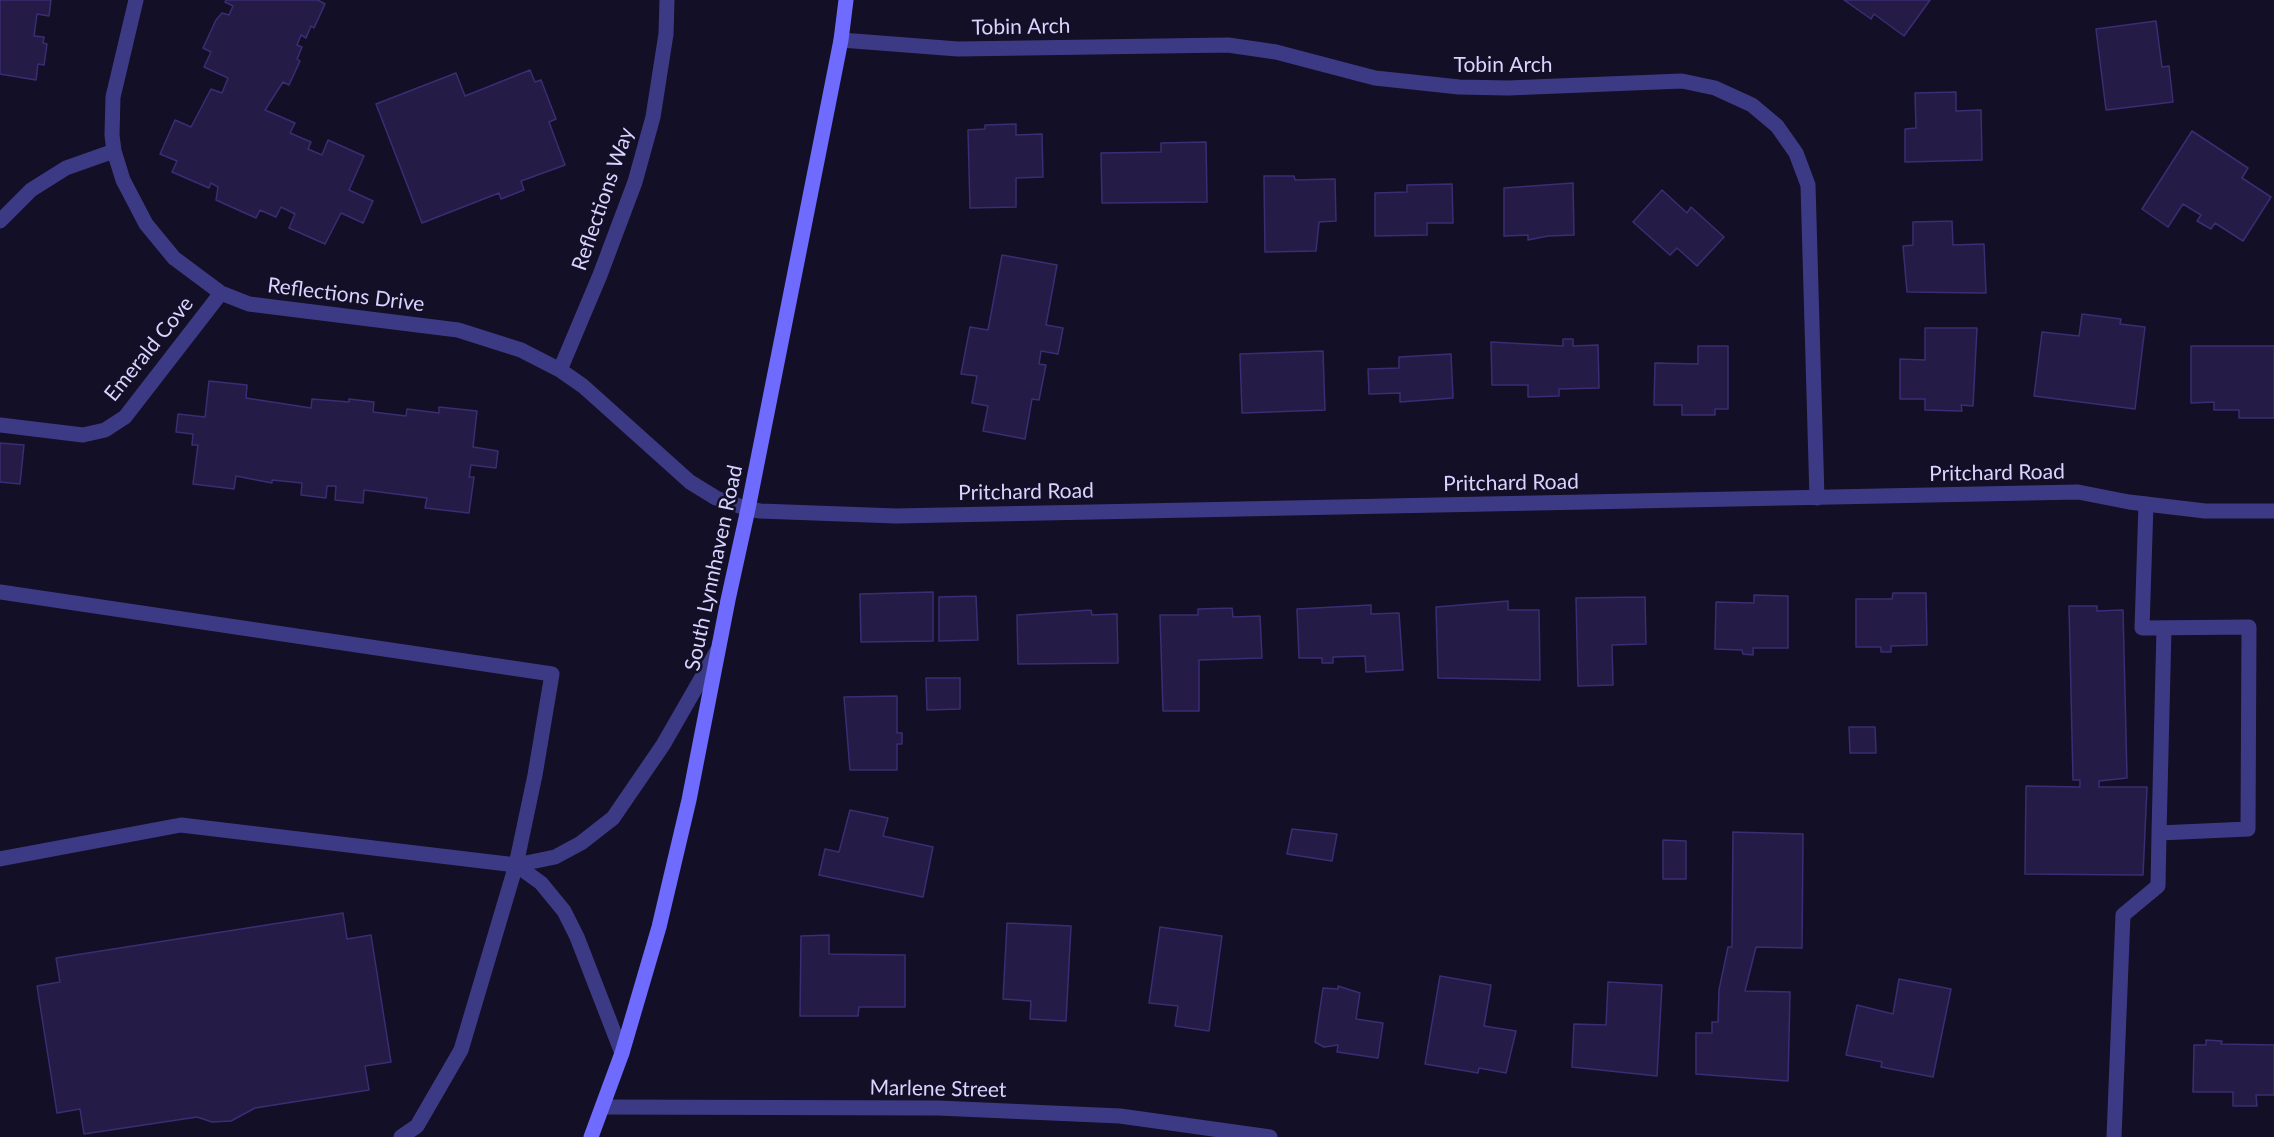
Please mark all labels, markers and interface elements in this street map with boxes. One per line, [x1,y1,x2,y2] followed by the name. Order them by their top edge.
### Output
[971,14,1071,40] street label: Tobin Arch
[1454,52,1552,78] street label: Tobin Arch
[567,124,639,274] street label: Reflections Way
[266,273,426,317] street label: Reflections Drive
[99,292,199,406] street label: Emerald Cove
[1929,459,2065,487] street label: Pritchard Road
[680,463,748,673] street label: South Lynnhaven Road
[1443,469,1579,497] street label: Pritchard Road
[958,478,1094,506] street label: Pritchard Road
[869,1075,1007,1103] street label: Marlene Street

